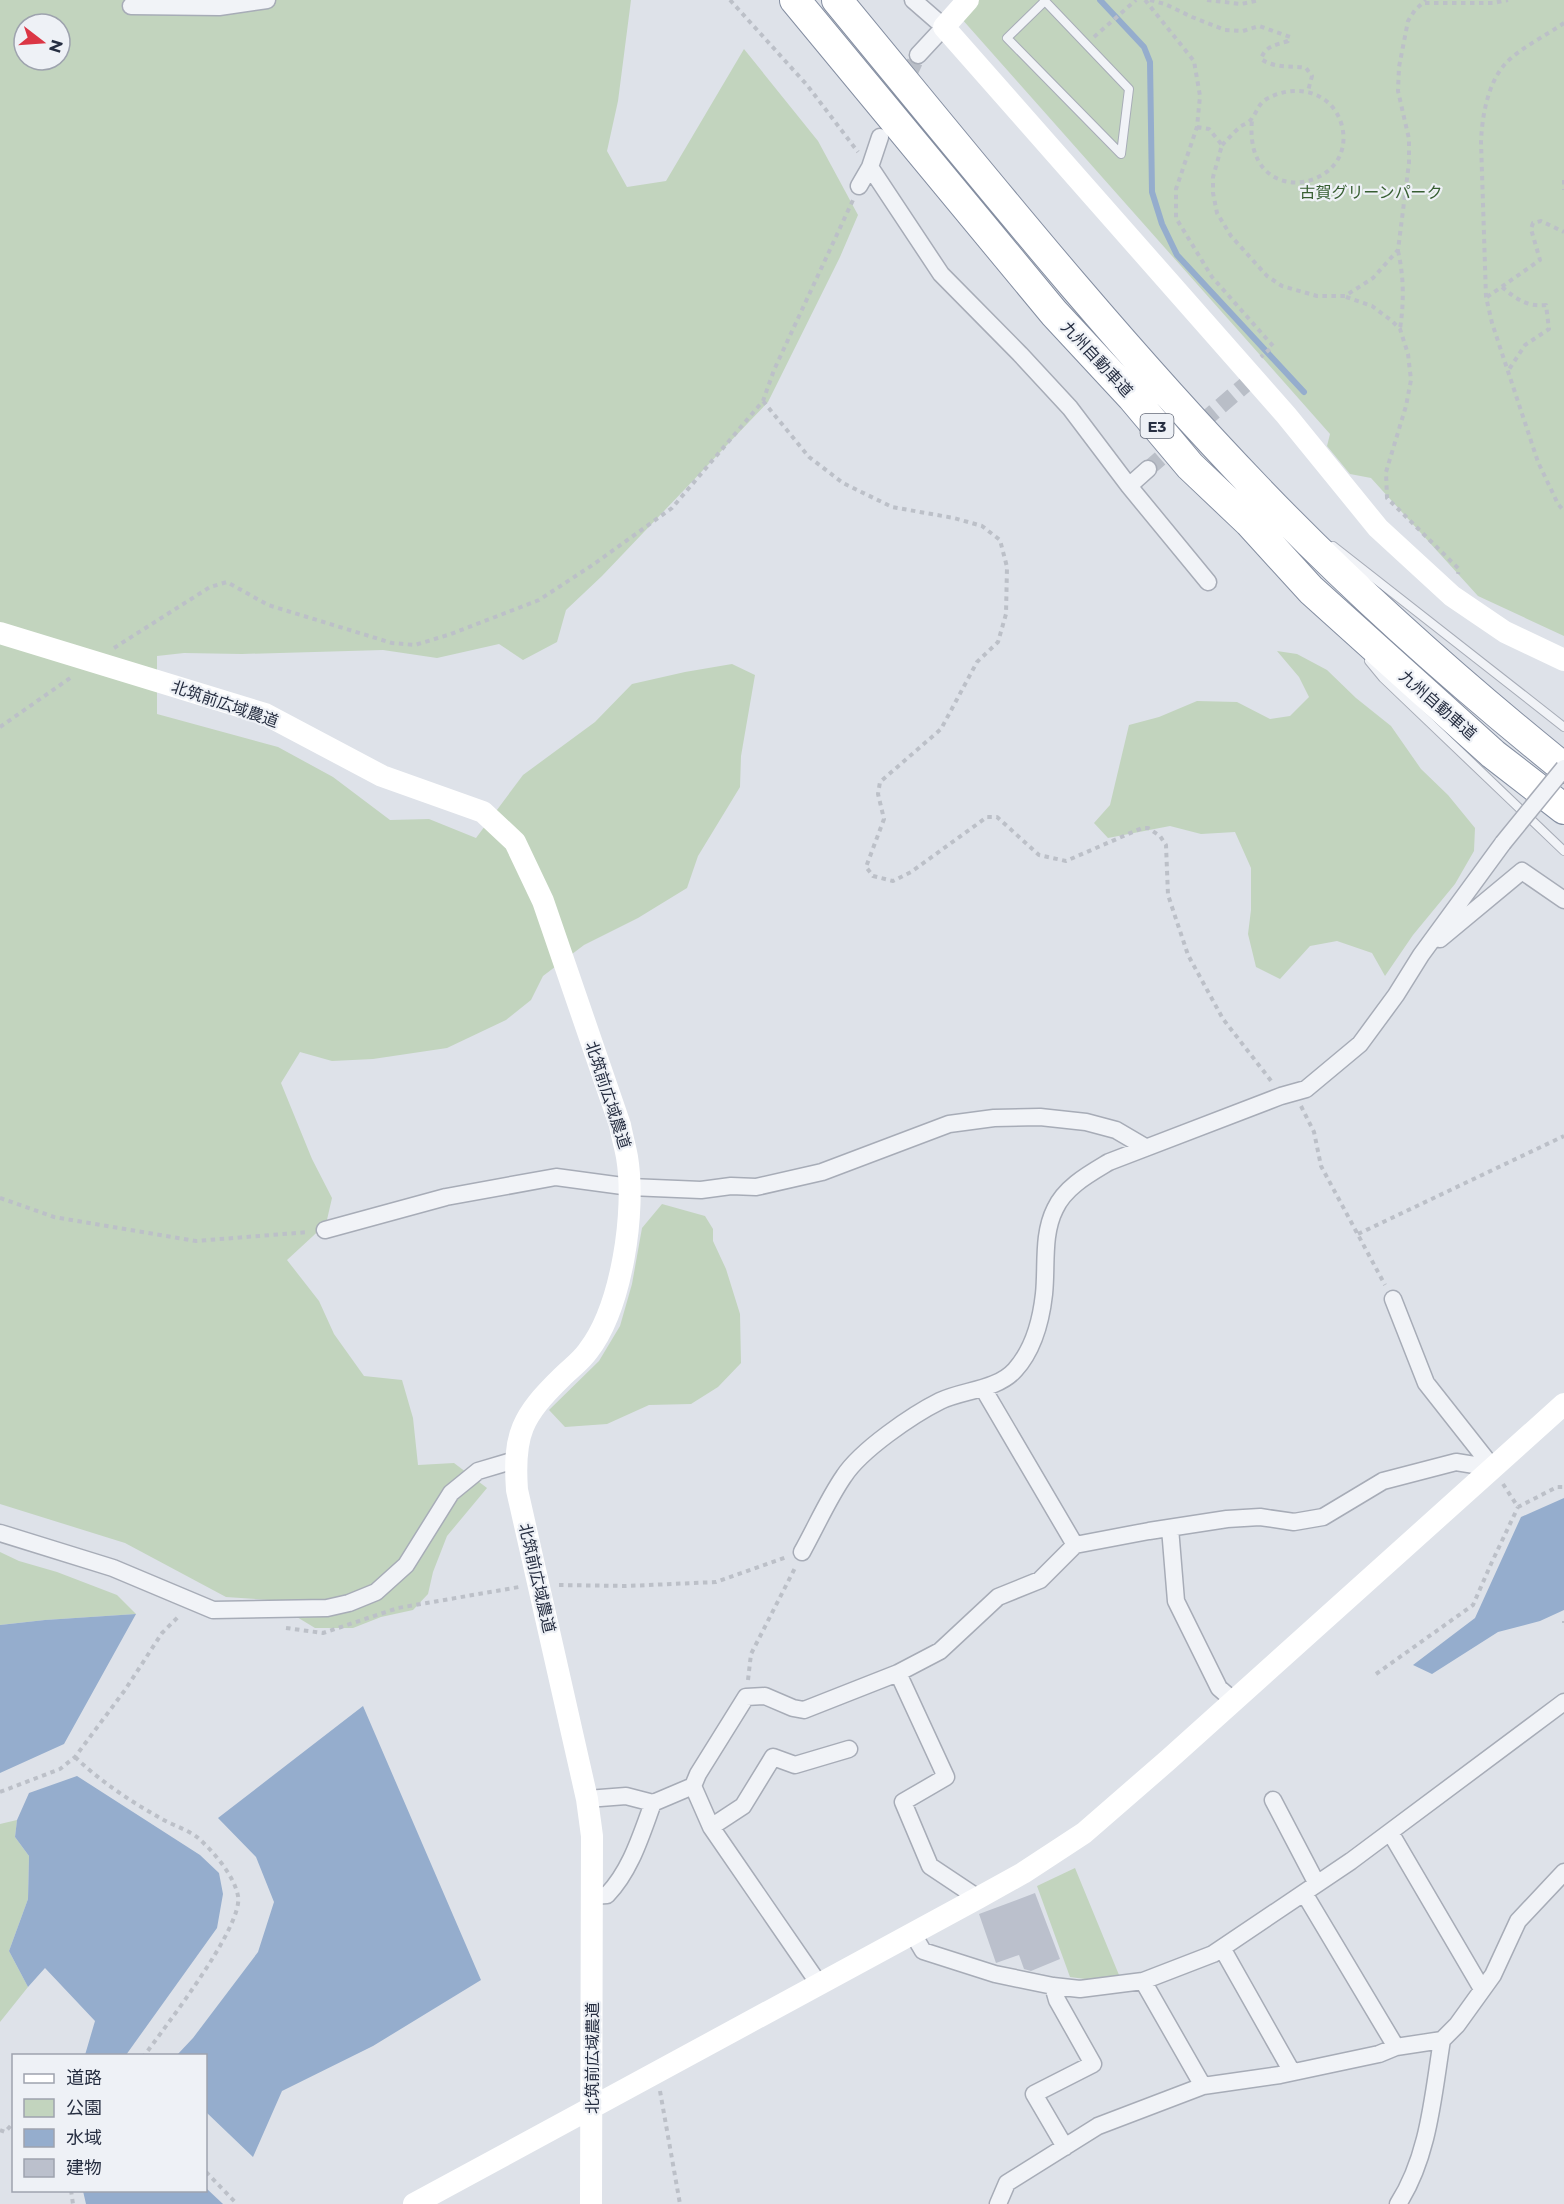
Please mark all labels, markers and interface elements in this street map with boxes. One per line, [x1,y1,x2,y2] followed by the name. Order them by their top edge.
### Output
[12,12,72,72] north arrow
[45,37,67,55] text: N
[1299,183,1443,202] park label: 古賀グリーンパーク
[1057,317,1137,401] street label: 九州自動車道
[1140,414,1174,438] road number: E3
[1396,666,1480,744] street label: 九州自動車道
[169,677,281,731] street label: 北筑前広域農道
[582,1039,634,1151] street label: 北筑前広域農道
[515,1521,559,1635] street label: 北筑前広域農道
[583,2002,602,2114] street label: 北筑前広域農道
[12,2054,207,2192] legend
[66,2067,102,2089] text: 道路
[66,2097,102,2119] text: 公園
[66,2127,102,2149] text: 水域
[66,2157,102,2179] text: 建物

